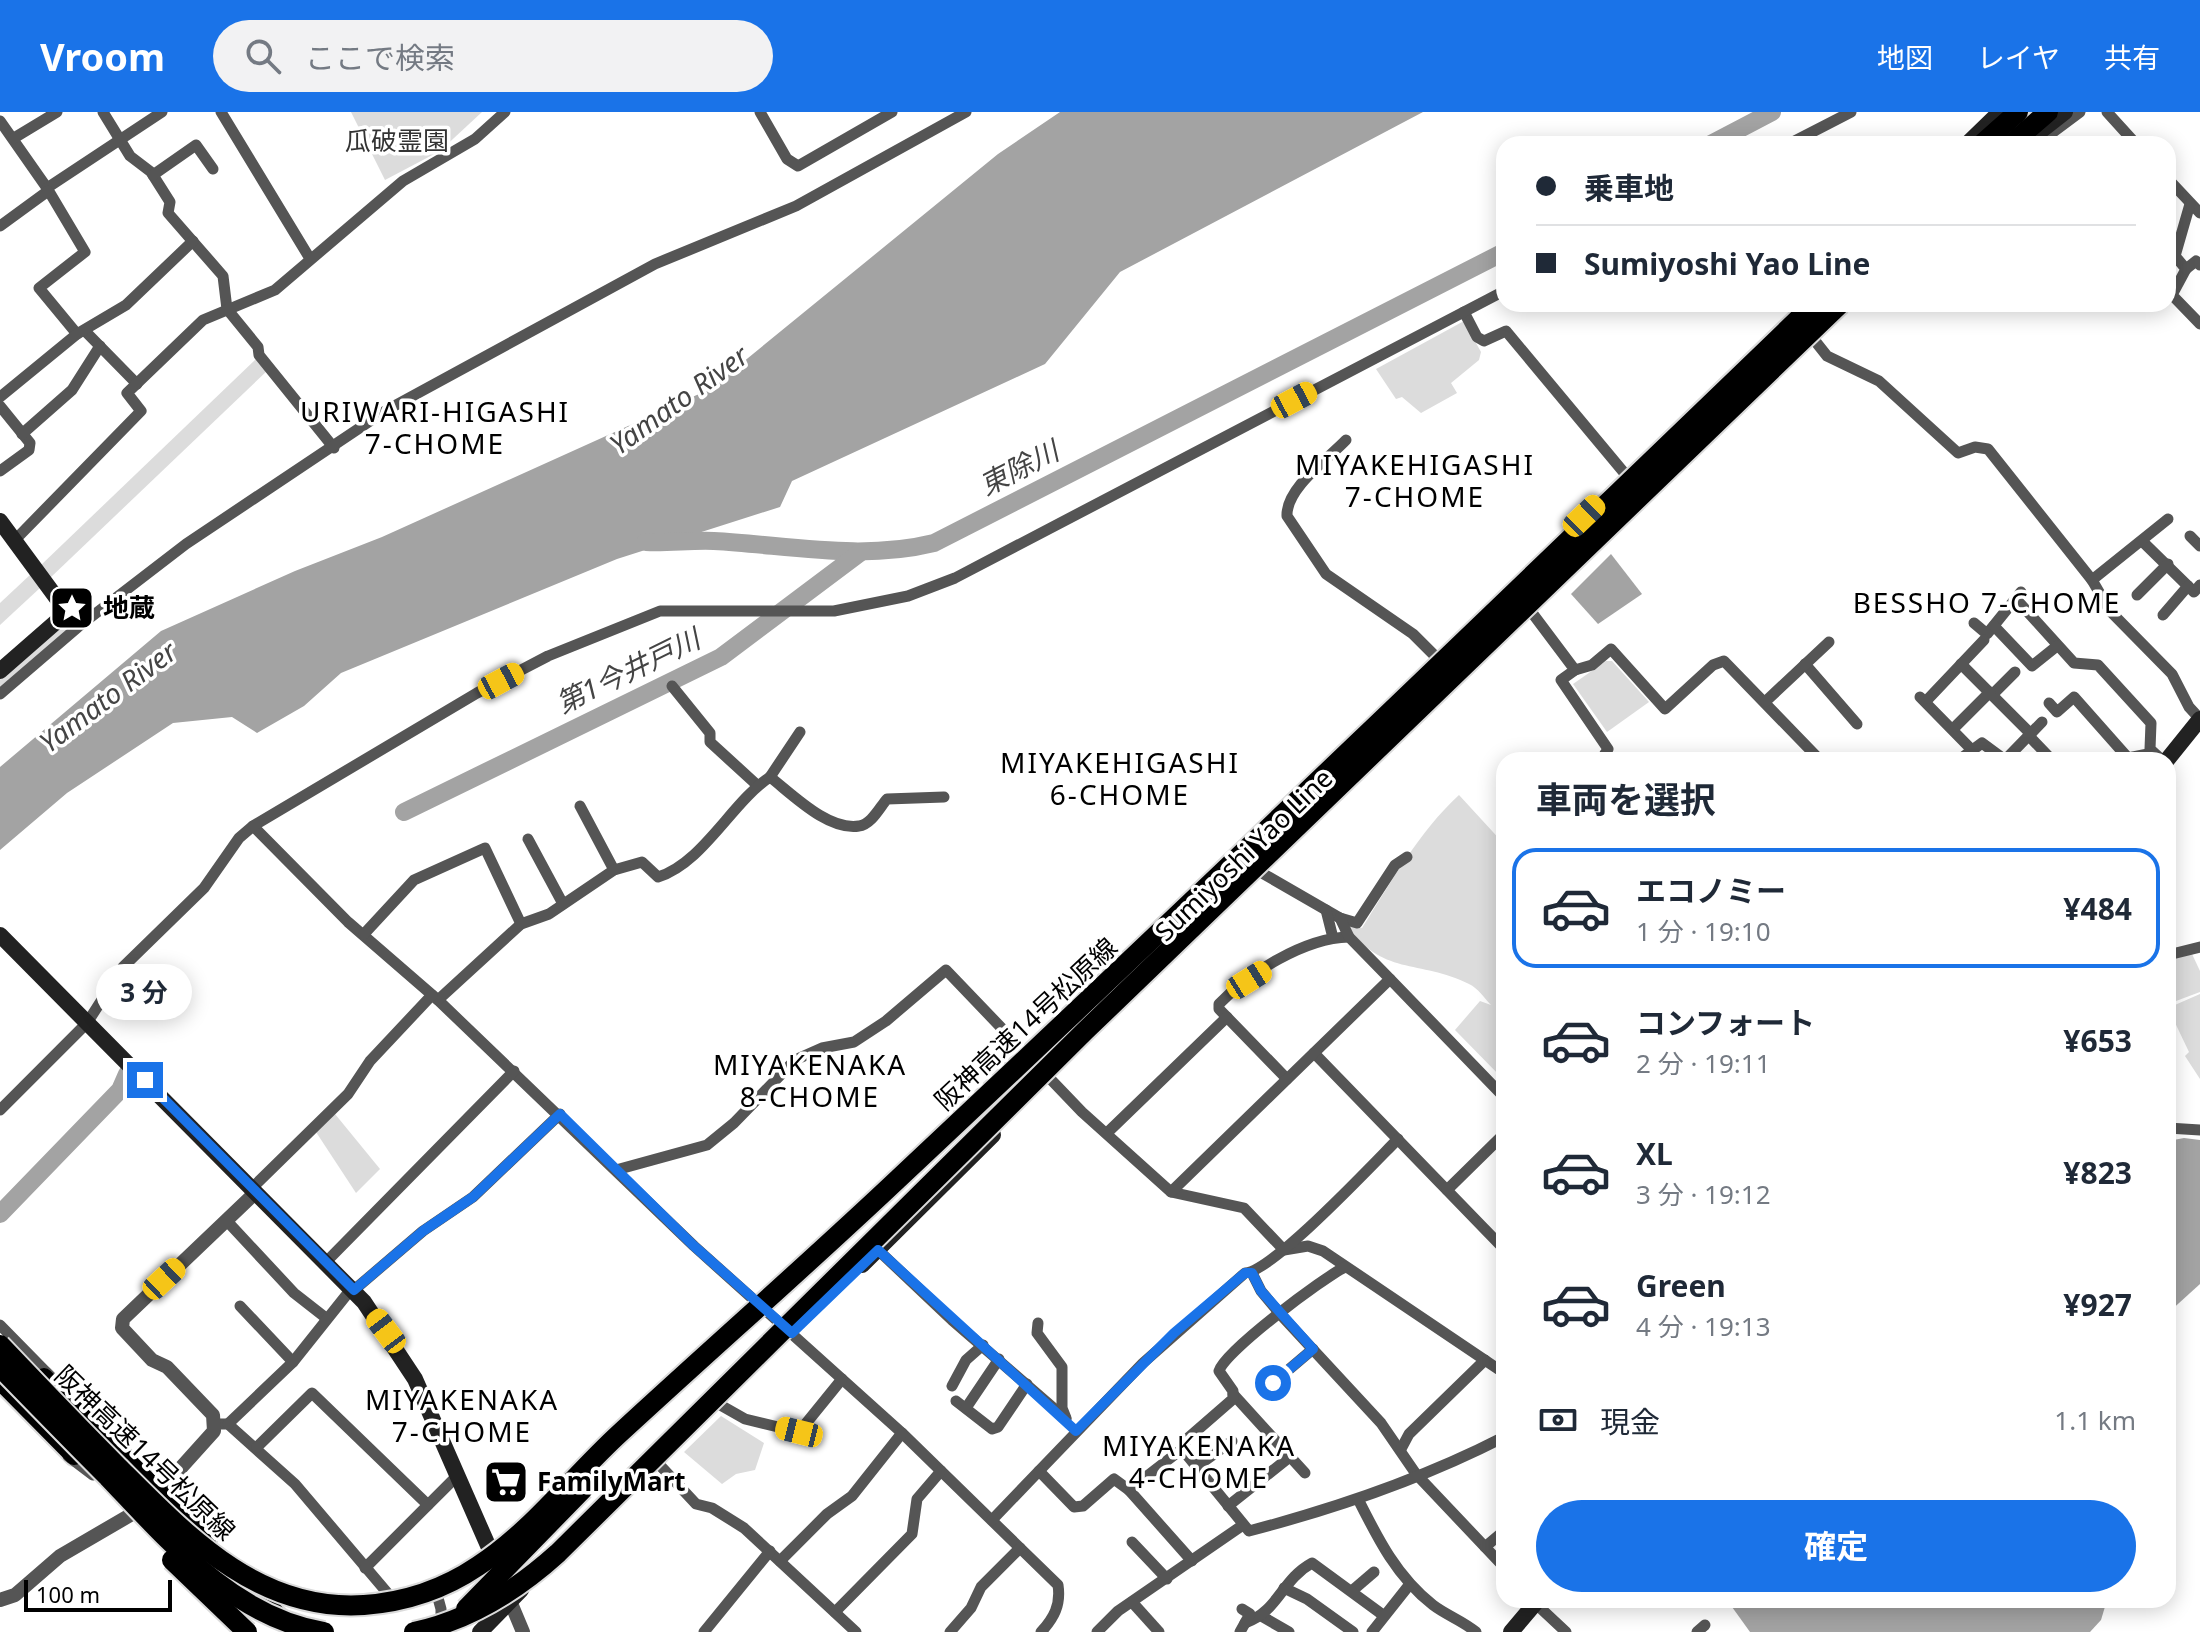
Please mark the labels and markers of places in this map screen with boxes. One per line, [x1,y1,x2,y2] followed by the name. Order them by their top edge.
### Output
[48,584,96,632] place icon: 地蔵
[103,589,155,625] place label: 地蔵
[482,1458,530,1506] supermarket icon: FamilyMart
[537,1463,686,1499] place label: FamilyMart

